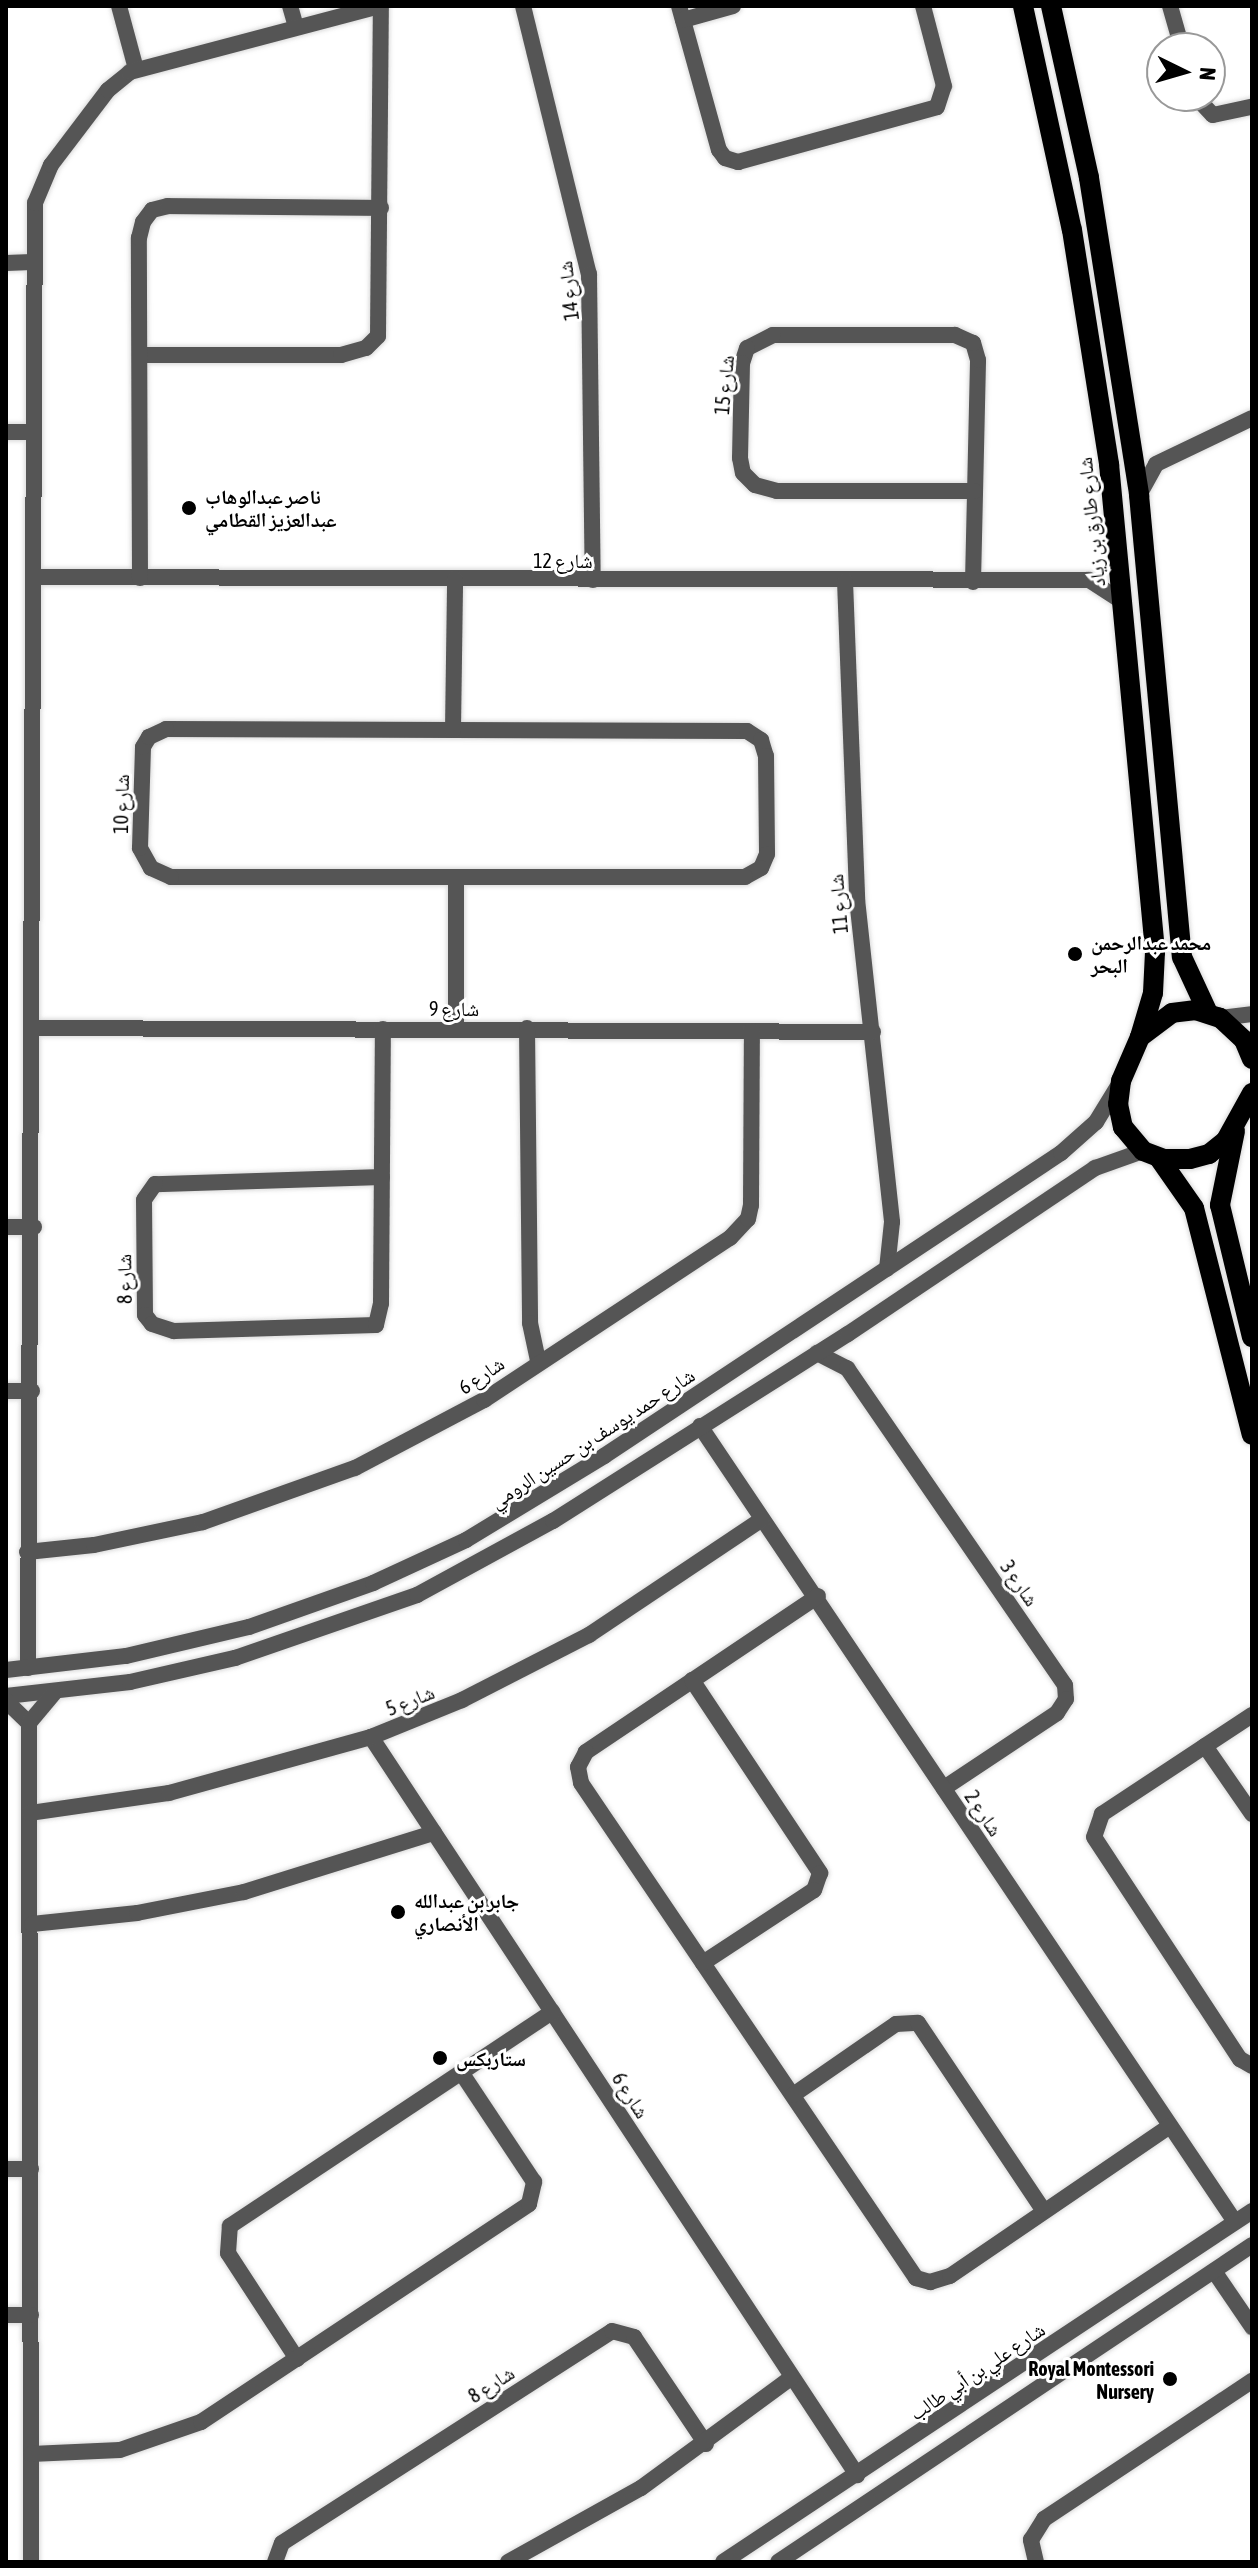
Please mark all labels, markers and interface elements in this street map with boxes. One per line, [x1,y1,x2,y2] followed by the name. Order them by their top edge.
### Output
[1146,32,1226,112] north arrow
[1194,66,1221,82] text: N
[552,260,584,322] street label: شارع 14
[709,354,739,416] street label: شارع 15
[1072,456,1110,588] street label: شارع طارق بن زياد
[205,484,337,531] place label: ناصر عبدالوهاب عبدالعزيز القطامي
[180,499,198,517] marker: ناصر عبدالوهاب عبدالعزيز القطامي
[533,548,593,572] street label: شارع 12
[108,774,134,834] street label: شارع 10
[823,873,853,935] street label: شارع 11
[1091,930,1211,977] place label: محمد عبدالرحمن البحر
[1066,945,1084,963] marker: محمد عبدالرحمن البحر
[429,996,479,1020] street label: شارع 9
[112,1254,136,1304] street label: شارع 8
[453,1351,509,1399] street label: شارع 6
[485,1363,699,1513] street label: شارع حمد يوسف بن حسين الرومي
[996,1556,1044,1610] street label: شارع 3
[382,1679,438,1721] street label: شارع 5
[960,1785,1008,1841] street label: شارع 2
[414,1888,519,1935] place label: جابر بن عبدالله الأنصاري
[389,1903,407,1921] marker: جابر بن عبدالله الأنصاري
[456,2046,526,2070] place label: ستاربكس
[431,2049,449,2067] marker: ستاربكس
[607,2067,655,2123] street label: شارع 6
[905,2317,1049,2425] street label: شارع علي بن أبي طالب
[1028,2356,1154,2403] place label: Royal Montessori Nursery
[463,2360,519,2408] street label: شارع 8
[1161,2370,1179,2388] marker: Royal Montessori Nursery

